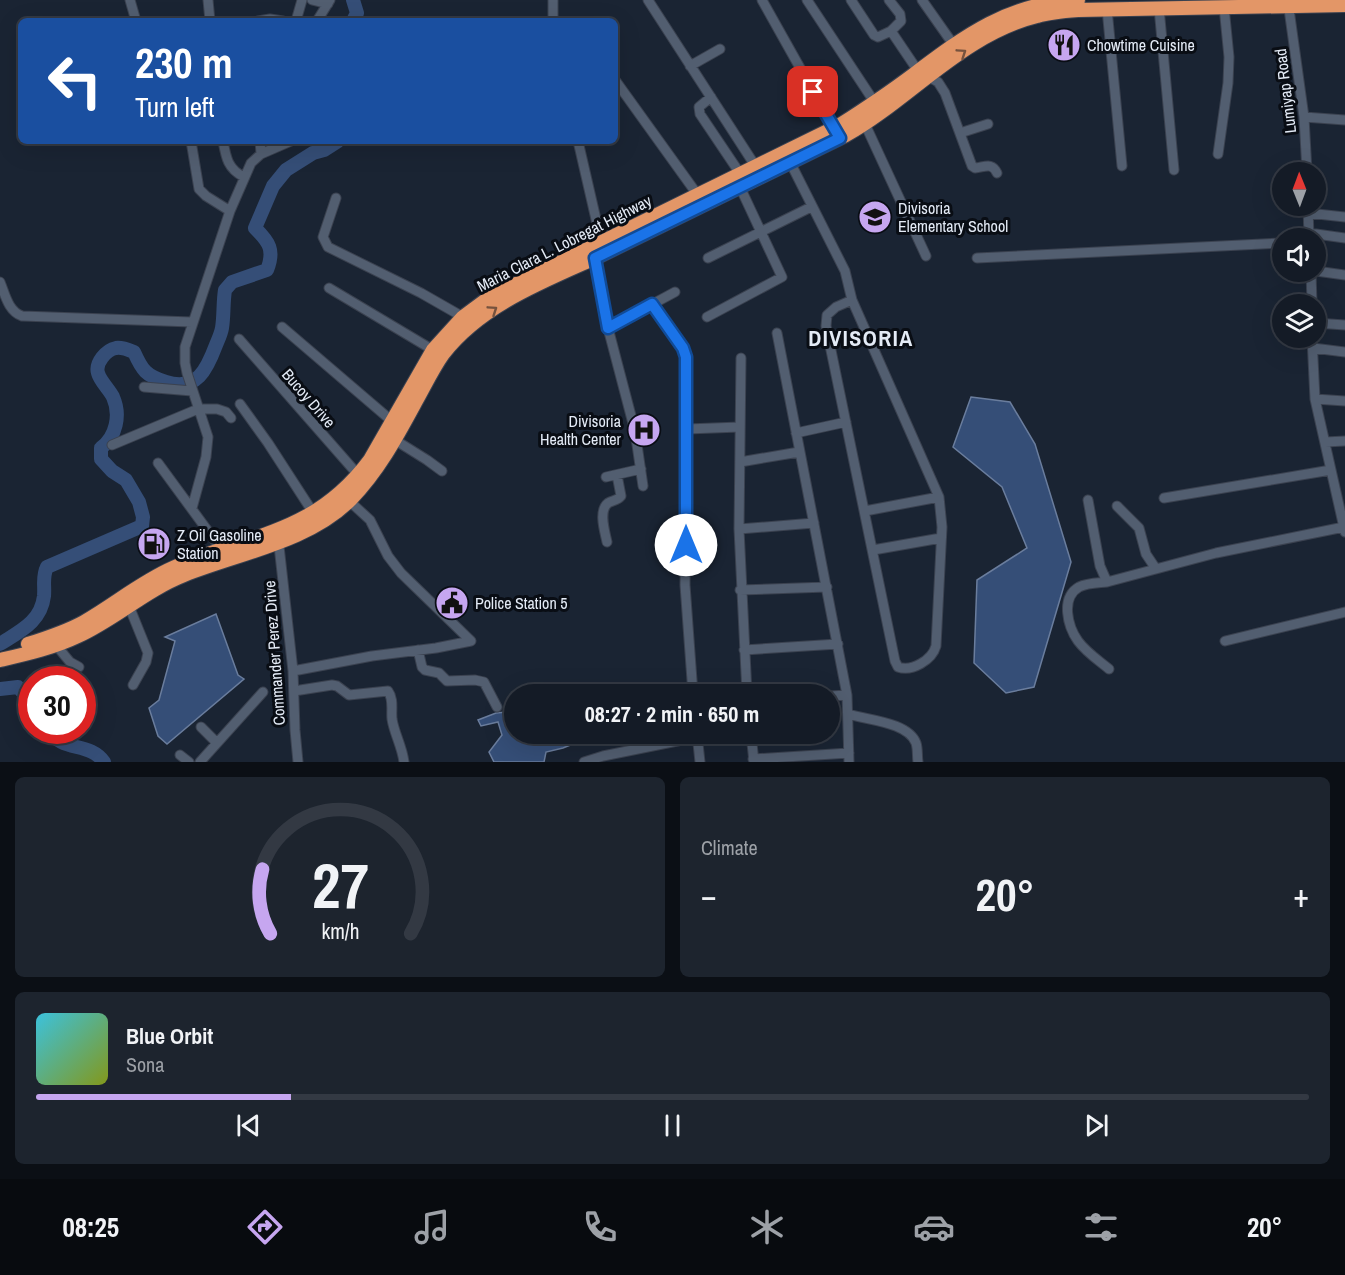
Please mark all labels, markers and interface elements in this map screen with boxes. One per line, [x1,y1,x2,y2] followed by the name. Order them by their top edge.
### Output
[1046,27,1082,63] restaurant icon: Chowtime Cuisine
[1087,34,1195,56] place label: Chowtime Cuisine
[135,35,233,91] text: 230 m
[36,42,114,120] icon: left
[1269,47,1301,135] street label: Lumiyap Road
[955,49,966,60] one-way arrow
[787,66,838,117] pin
[796,75,829,108] icon: arrive
[135,89,214,125] text: Turn left
[1272,162,1326,216] north arrow
[1272,162,1326,348] map controls
[473,189,655,297] street label: Maria Clara L. Lobregat Highway
[898,197,1008,237] place label: Divisoria Elementary School
[857,199,893,235] school or university icon: Divisoria Elementary School
[1272,228,1326,282] button: sound
[1272,294,1326,348] button: layers
[486,306,497,317] one-way arrow
[808,323,914,353] district label: DIVISORIA
[277,364,341,432] street label: Bucoy Drive
[540,410,622,450] place label: Divisoria Health Center
[626,412,662,448] hospital icon: Divisoria Health Center
[654,513,718,577] position arrow
[177,524,262,564] place label: Z Oil Gasoline Station
[136,526,172,562] fuel station icon: Z Oil Gasoline Station
[258,580,290,726] street label: Commander Perez Drive
[434,585,470,621] public building icon: Police Station 5
[475,592,568,614] place label: Police Station 5
[18,666,96,744] speed limit sign: 30
[585,699,759,729] text: 08:27 · 2 min · 650 m
[701,834,758,861] text: Climate
[312,843,368,927] text: 27
[975,864,1035,925] text: 20°
[701,873,717,917] text: −
[1293,873,1309,917] text: +
[321,917,359,946] text: km/h
[126,1021,213,1051] text: Blue Orbit
[126,1051,164,1078] text: Sona
[232,1109,265,1142] icon: previous
[656,1109,689,1142] icon: pause
[1080,1109,1113,1142] icon: next
[244,1206,286,1248] icon: directions
[411,1206,453,1248] icon: music
[579,1206,621,1248] icon: phone
[746,1206,788,1248] icon: climate
[913,1206,955,1248] icon: car
[1080,1206,1122,1248] icon: filters
[63,1209,119,1245] text: 08:25
[1247,1209,1282,1245] text: 20°

